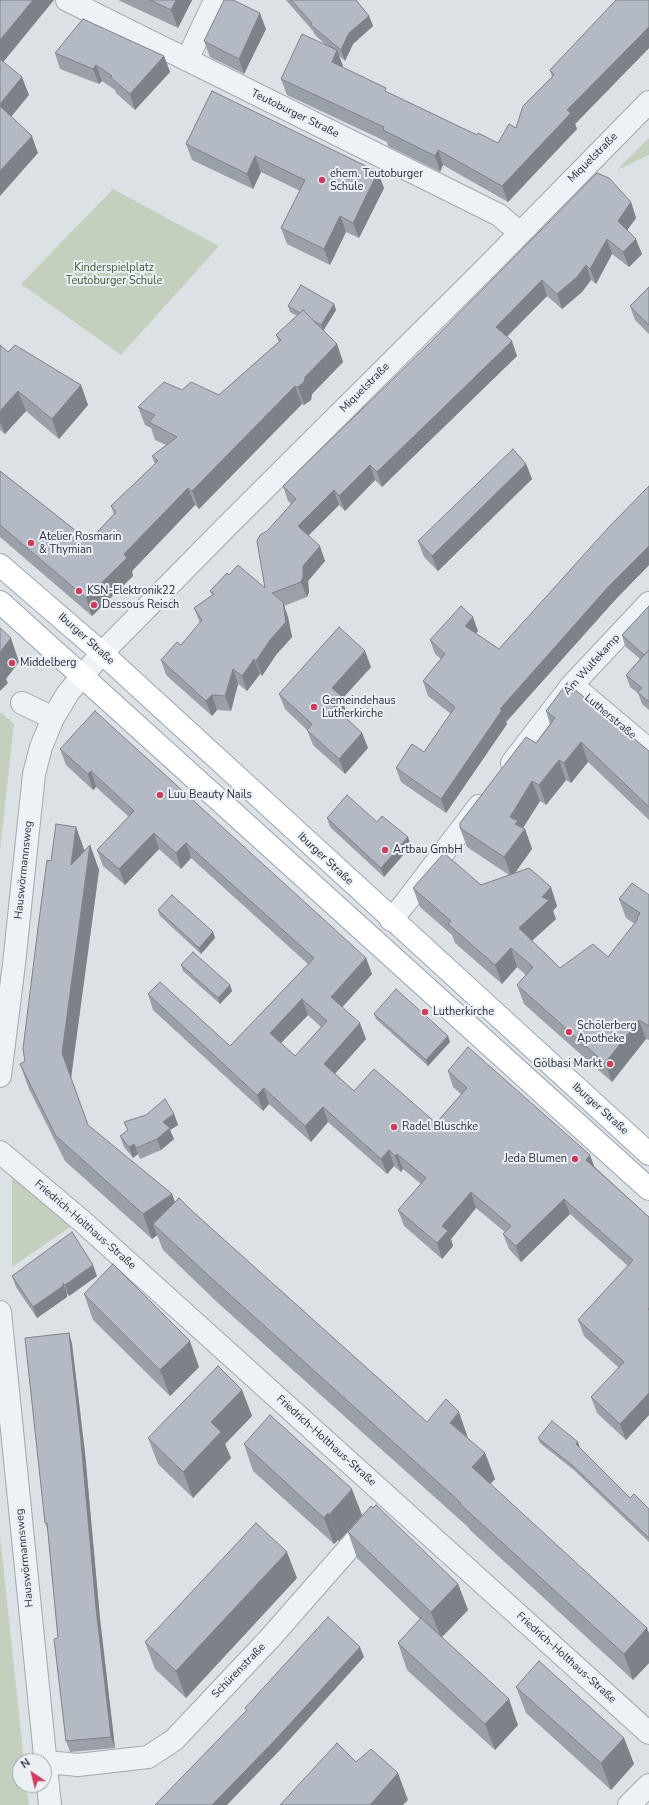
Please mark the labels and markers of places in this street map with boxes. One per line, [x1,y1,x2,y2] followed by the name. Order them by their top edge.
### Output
[330,167,423,193] place label: ehem. Teutoburger Schule
[317,175,327,185] marker: ehem. Teutoburger Schule
[39,530,122,556] place label: Atelier Rosmarin & Thymian
[26,538,36,548] marker: Atelier Rosmarin & Thymian
[87,584,175,598] place label: KSN-Elektronik22
[74,586,84,596] marker: KSN-Elektronik22
[102,598,179,612] place label: Dessous Reisch
[89,600,99,610] marker: Dessous Reisch
[20,656,76,670] place label: Middelberg
[7,658,17,668] marker: Middelberg
[322,694,396,720] place label: Gemeindehaus Lutherkirche
[309,702,319,712] marker: Gemeindehaus Lutherkirche
[168,788,252,802] place label: Luu Beauty Nails
[155,790,165,800] marker: Luu Beauty Nails
[393,843,463,857] place label: Artbau GmbH
[380,845,390,855] marker: Artbau GmbH
[433,1005,494,1019] place label: Lutherkirche
[420,1007,430,1017] marker: Lutherkirche
[577,1019,637,1045] place label: Schölerberg Apotheke
[564,1027,574,1037] marker: Schölerberg Apotheke
[533,1057,602,1071] place label: Gölbasi Markt
[605,1059,615,1069] marker: Gölbasi Markt
[402,1120,478,1134] place label: Radel Bluschke
[389,1122,399,1132] marker: Radel Bluschke
[504,1152,567,1166] place label: Jeda Blumen
[570,1154,580,1164] marker: Jeda Blumen

